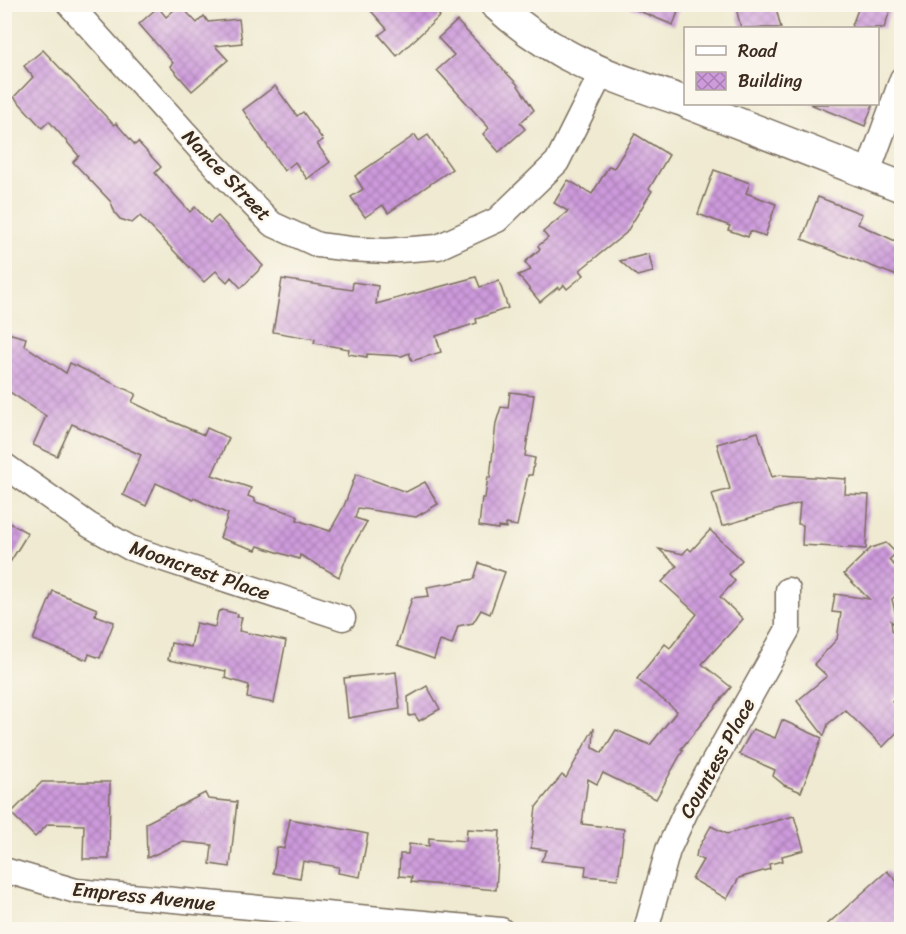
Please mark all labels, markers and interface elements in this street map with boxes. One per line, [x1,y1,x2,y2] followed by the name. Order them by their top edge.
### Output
[684,27,879,105] legend
[738,35,778,67] text: Road
[738,65,802,97] text: Building
[173,121,280,230] street label: Nance Street
[125,530,275,611] street label: Mooncrest Place
[670,691,765,825] street label: Countess Place
[71,872,217,921] street label: Empress Avenue

